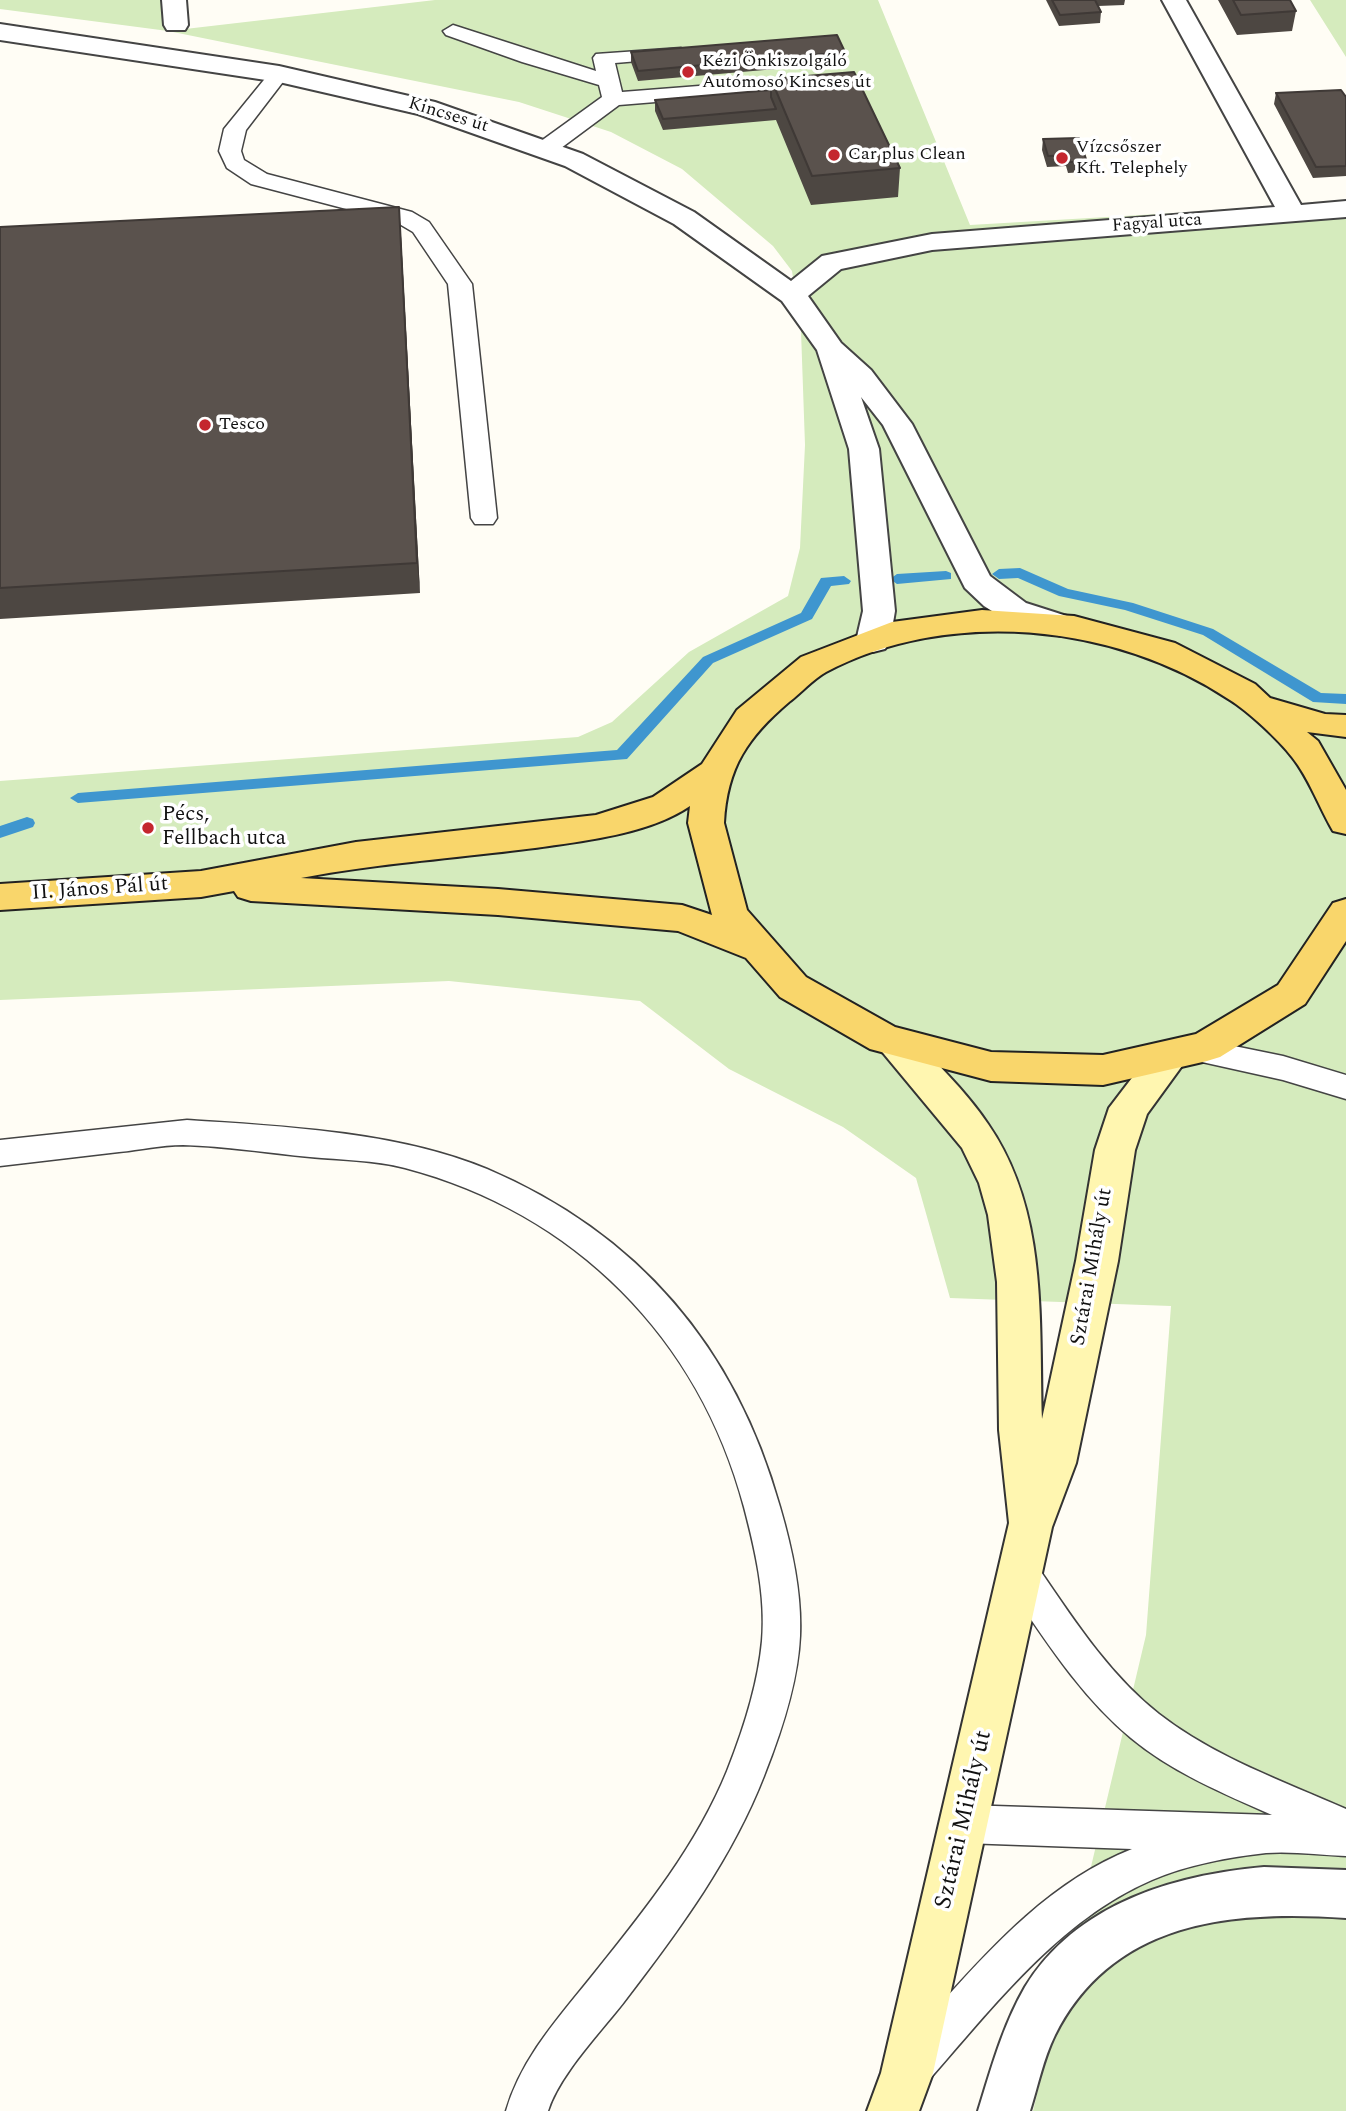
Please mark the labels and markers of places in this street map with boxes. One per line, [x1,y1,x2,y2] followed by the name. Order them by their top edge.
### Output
[702,51,871,94] place label: Kézi Önkiszolgáló Autómosó Kincses út
[680,64,696,80] marker: Kézi Önkiszolgáló Autómosó Kincses út
[1076,137,1187,180] place label: Vízcsőszer Kft. Telephely
[848,144,966,166] place label: Car plus Clean
[826,147,842,163] marker: Car plus Clean
[1054,150,1070,166] marker: Vízcsőszer Kft. Telephely
[219,414,265,436] place label: Tesco
[197,417,213,433] marker: Tesco
[162,803,286,853] place label: Pécs, Fellbach utca
[140,820,156,836] marker: Pécs, Fellbach utca

